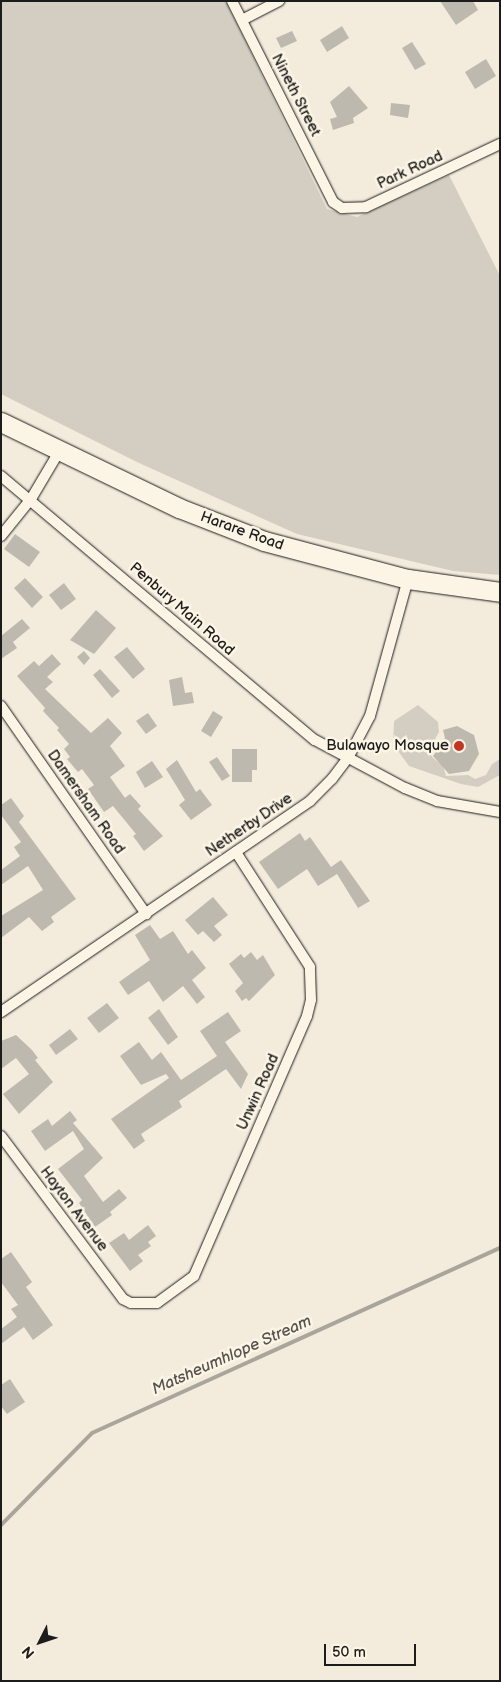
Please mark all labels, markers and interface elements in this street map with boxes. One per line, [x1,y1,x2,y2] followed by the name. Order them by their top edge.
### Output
[267,51,325,139] street label: Nineth Street
[374,147,446,193] street label: Park Road
[198,508,286,554] street label: Harare Road
[126,558,238,660] street label: Penbury Main Road
[326,737,449,755] place label: Bulawayo Mosque
[453,740,465,752] marker: Bulawayo Mosque
[43,747,129,857] street label: Damersham Road
[202,789,296,861] street label: Netherby Drive
[233,1051,283,1133] street label: Unwin Road
[36,1163,112,1255] street label: Hayton Avenue
[149,1312,315,1400] water label: Matsheumhlope Stream
[15,1617,65,1667] north arrow
[326,1634,418,1666] scale bar
[18,1643,38,1662] text: N
[332,1643,366,1662] text: 50 m

